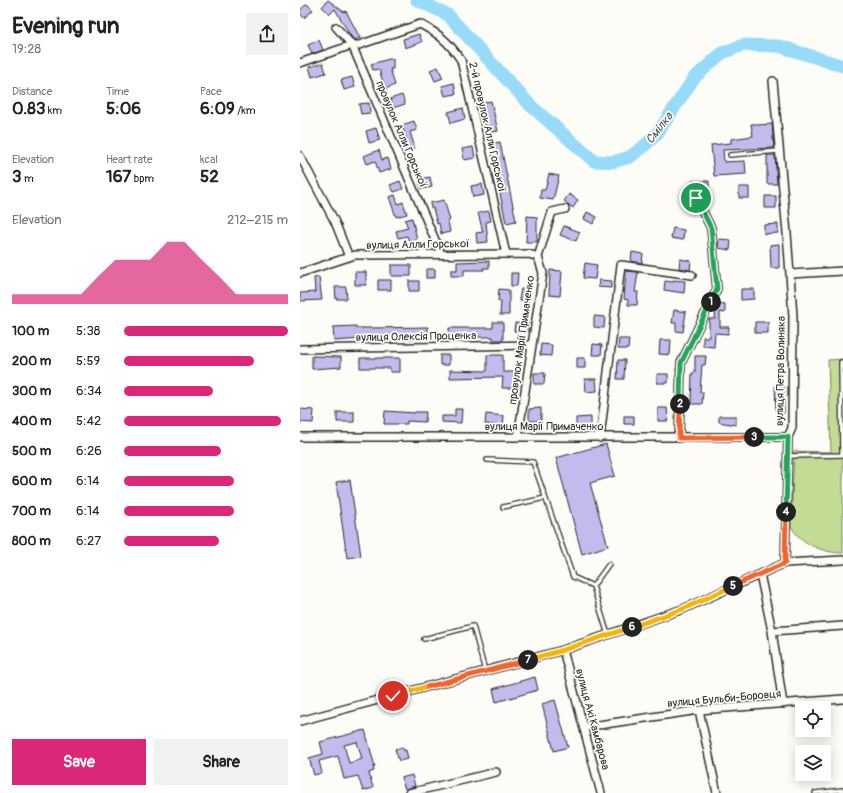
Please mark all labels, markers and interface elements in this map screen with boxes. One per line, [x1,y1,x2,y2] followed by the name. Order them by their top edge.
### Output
[12,12,120,40] text: Evening run
[246,13,288,55] button: share
[12,41,41,57] text: 19:28
[466,61,509,194] street label: 2-й провулок Алли Горської
[373,79,430,190] street label: провулок Алли Горської
[12,85,52,98] text: Distance
[106,85,129,98] text: Time
[200,85,222,98] text: Pace
[12,98,45,119] text: 0.83
[106,98,141,119] text: 5:06
[200,98,235,119] text: 6:09
[45,104,62,117] text: km
[235,104,256,117] text: /km
[643,109,677,147] water label: Смілка
[12,153,54,166] text: Elevation
[106,153,152,166] text: Heart rate
[200,153,218,166] text: kcal
[12,166,22,187] text: 3
[106,166,131,187] text: 167
[200,166,219,187] text: 52
[22,172,34,185] text: m
[131,172,154,185] text: bpm
[679,181,713,215] pin
[685,187,707,209] icon: arrive
[12,212,62,228] text: Elevation
[227,212,288,228] text: 212–215 m
[366,237,470,252] street label: вулиця Алли Горської
[506,275,537,405] street label: провулок Марії Примаченко
[701,292,721,312] pin: 1
[709,295,713,308] text: 1
[773,316,788,426] street label: вулиця Петра Волиняка
[12,323,49,339] text: 100 m
[76,323,100,339] text: 5:38
[356,329,476,344] street label: вулиця Олексія Проценка
[12,353,51,369] text: 200 m
[76,353,100,369] text: 5:59
[12,383,51,399] text: 300 m
[76,383,102,399] text: 6:34
[670,394,690,414] pin: 2
[677,397,683,410] text: 2
[12,413,52,429] text: 400 m
[76,413,101,429] text: 5:42
[485,420,603,433] street label: вулиця Марії Примаченко
[744,427,764,447] pin: 3
[751,430,757,443] text: 3
[12,443,51,459] text: 500 m
[76,443,102,459] text: 6:26
[12,473,52,489] text: 600 m
[76,473,100,489] text: 6:14
[776,502,796,522] pin: 4
[12,503,51,519] text: 700 m
[76,503,100,519] text: 6:14
[783,505,789,518] text: 4
[12,533,51,549] text: 800 m
[76,533,101,549] text: 6:27
[723,576,743,596] pin: 5
[730,579,736,592] text: 5
[622,617,642,637] pin: 6
[629,620,635,633] text: 6
[518,650,538,670] pin: 7
[525,653,531,666] text: 7
[573,667,612,771] street label: вулиця Акі Камбарова
[376,679,410,713] pin
[382,685,404,707] icon: check
[667,687,782,710] street label: вулиця Бульби-Боровця
[795,701,831,781] map controls
[795,701,831,737] button: locate
[12,739,146,785] button: Save
[154,739,288,785] button: Share
[795,745,831,781] button: layers

